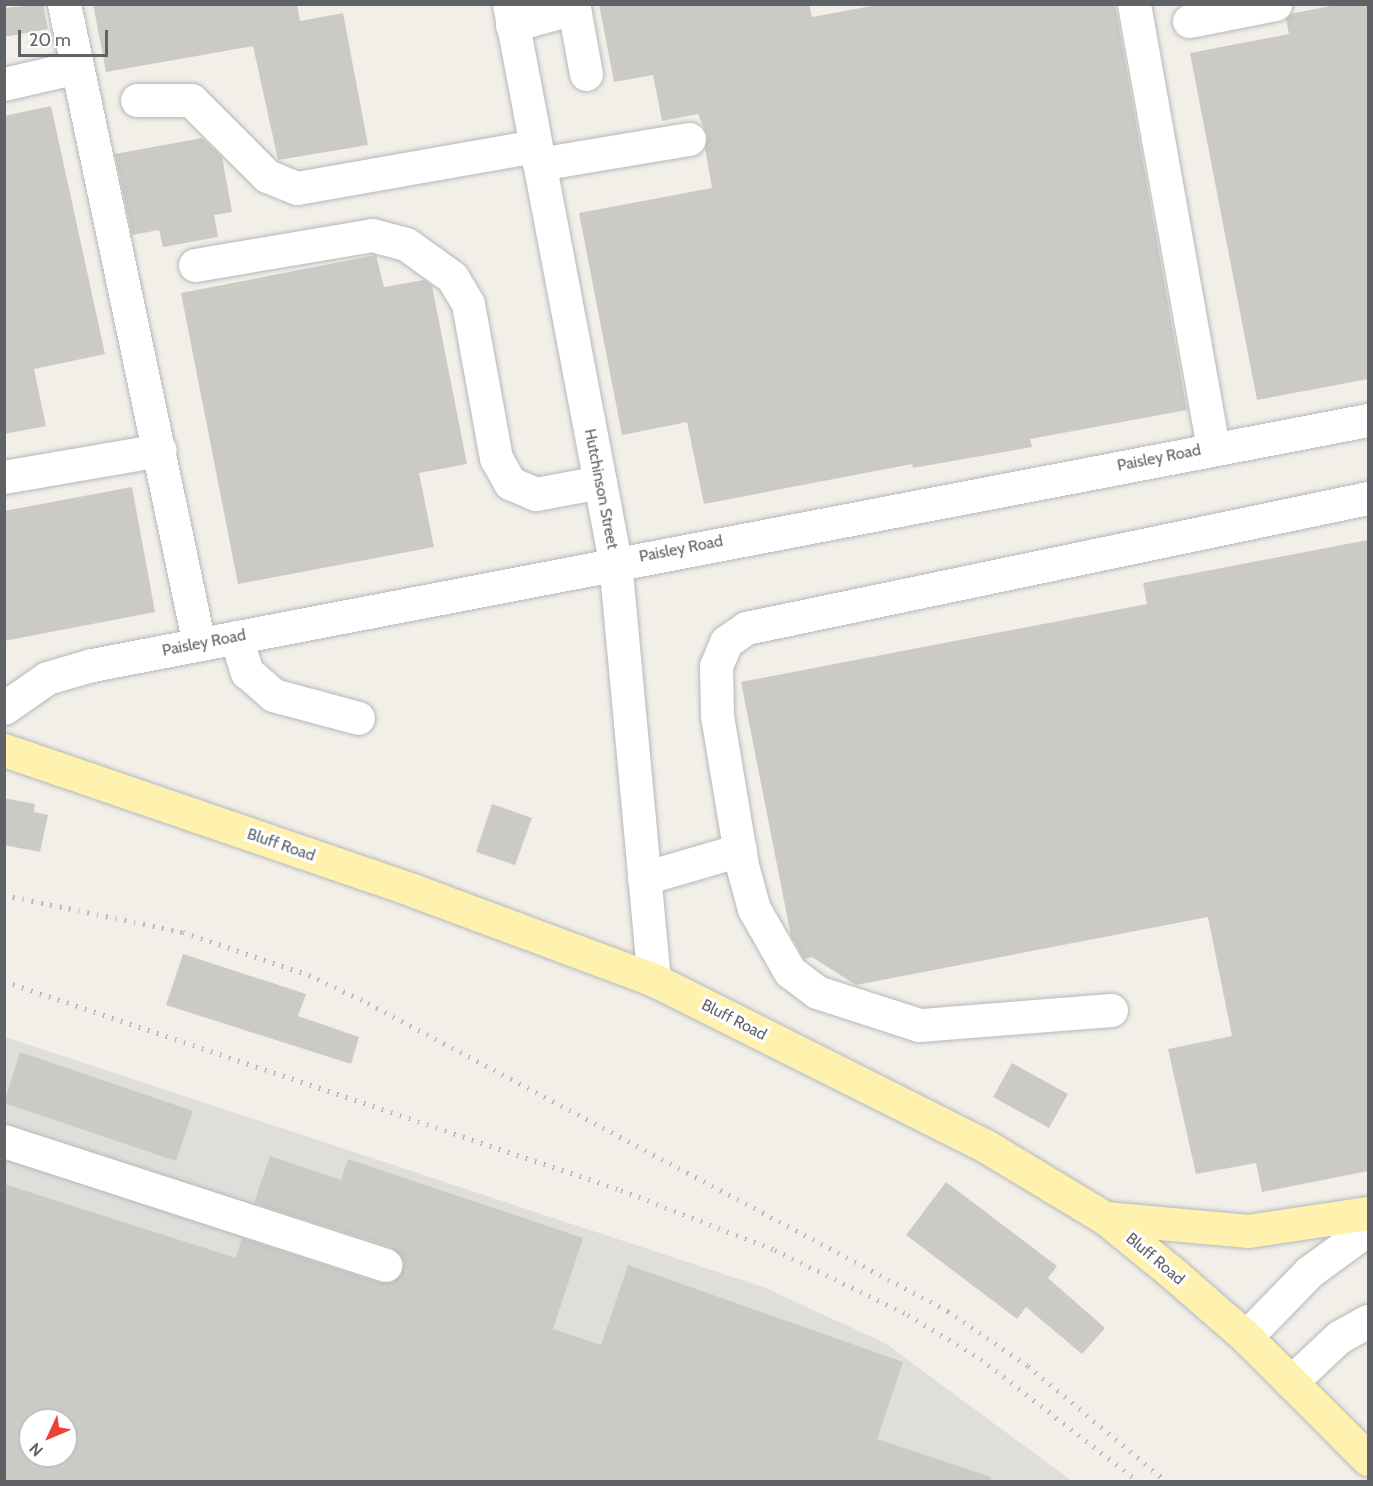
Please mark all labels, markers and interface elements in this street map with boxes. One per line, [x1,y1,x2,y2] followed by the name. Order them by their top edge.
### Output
[21,18,111,56] scale bar
[29,29,71,51] text: 20 m
[580,427,622,551] street label: Hutchinson Street
[1116,440,1202,476] street label: Paisley Road
[638,531,724,567] street label: Paisley Road
[161,625,247,661] street label: Paisley Road
[245,824,317,866] street label: Bluff Road
[698,995,770,1045] street label: Bluff Road
[1122,1229,1188,1289] street label: Bluff Road
[18,1408,78,1468] north arrow
[25,1439,47,1460] text: N

